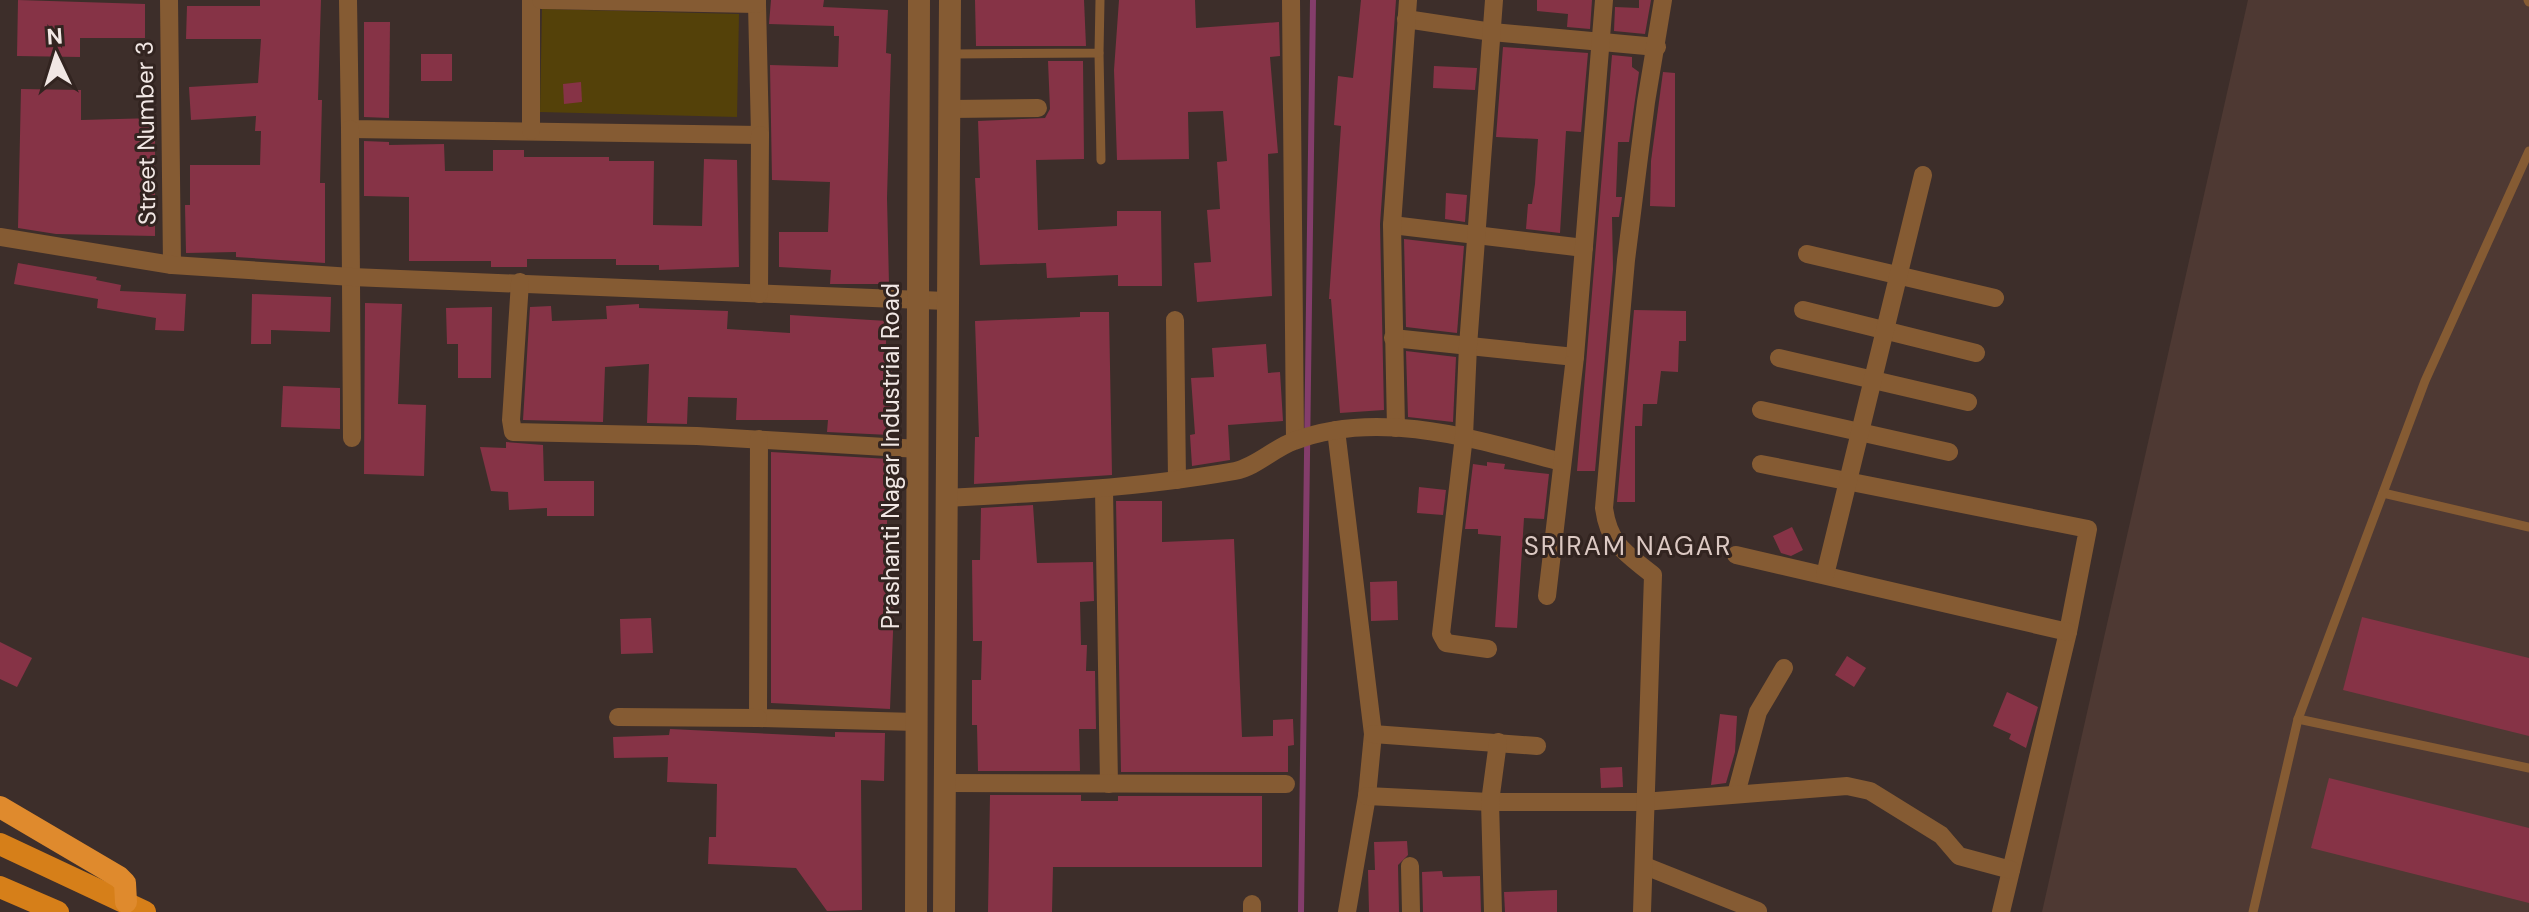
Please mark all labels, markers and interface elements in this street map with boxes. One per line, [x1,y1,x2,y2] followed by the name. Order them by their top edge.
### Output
[16,16,96,96] north arrow
[46,22,64,52] text: N
[128,41,163,225] street label: Street Number 3
[875,283,906,629] street label: Prashanti Nagar Industrial Road
[1524,529,1732,563] district label: SRIRAM NAGAR

